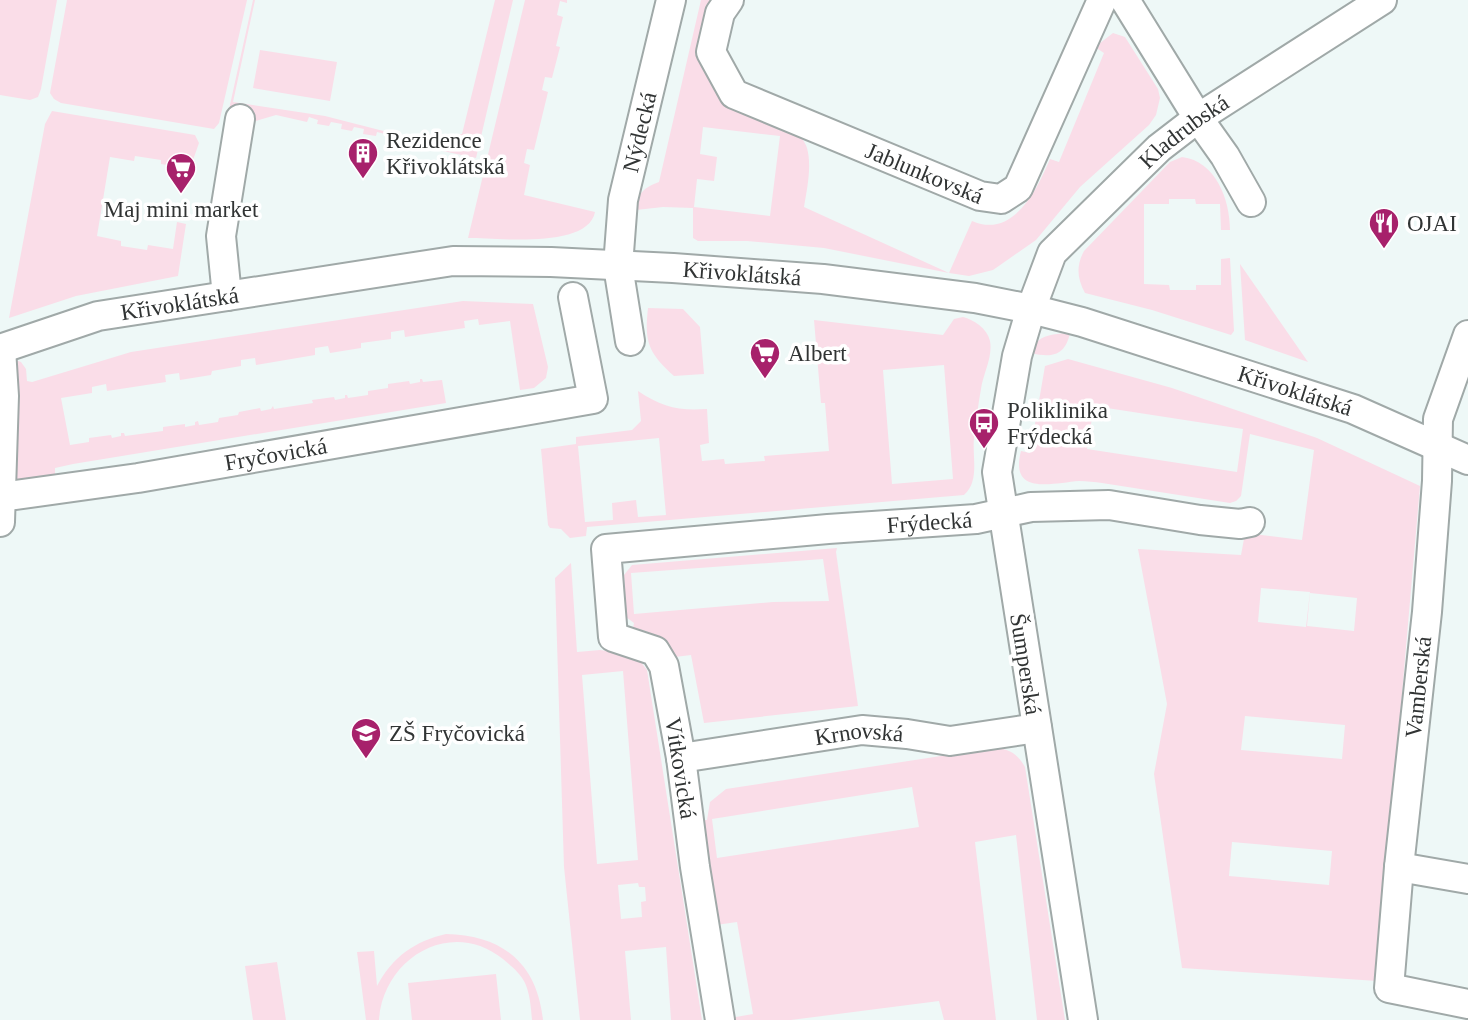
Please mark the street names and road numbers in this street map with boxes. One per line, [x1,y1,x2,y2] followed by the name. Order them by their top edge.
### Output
[618,90,661,175] street label: Nýdecká
[1134,90,1233,174] street label: Kladrubská
[862,138,987,209] street label: Jablunkovská
[682,257,802,290] street label: Křivoklátská
[119,282,240,325] street label: Křivoklátská
[1235,361,1355,421] street label: Křivoklátská
[223,433,329,476] street label: Fryčovická
[886,507,973,538] street label: Frýdecká
[1005,611,1047,717] street label: Šumperská
[1401,635,1436,739] street label: Vamberská
[660,716,701,821] street label: Vítkovická
[813,718,904,750] street label: Krnovská

